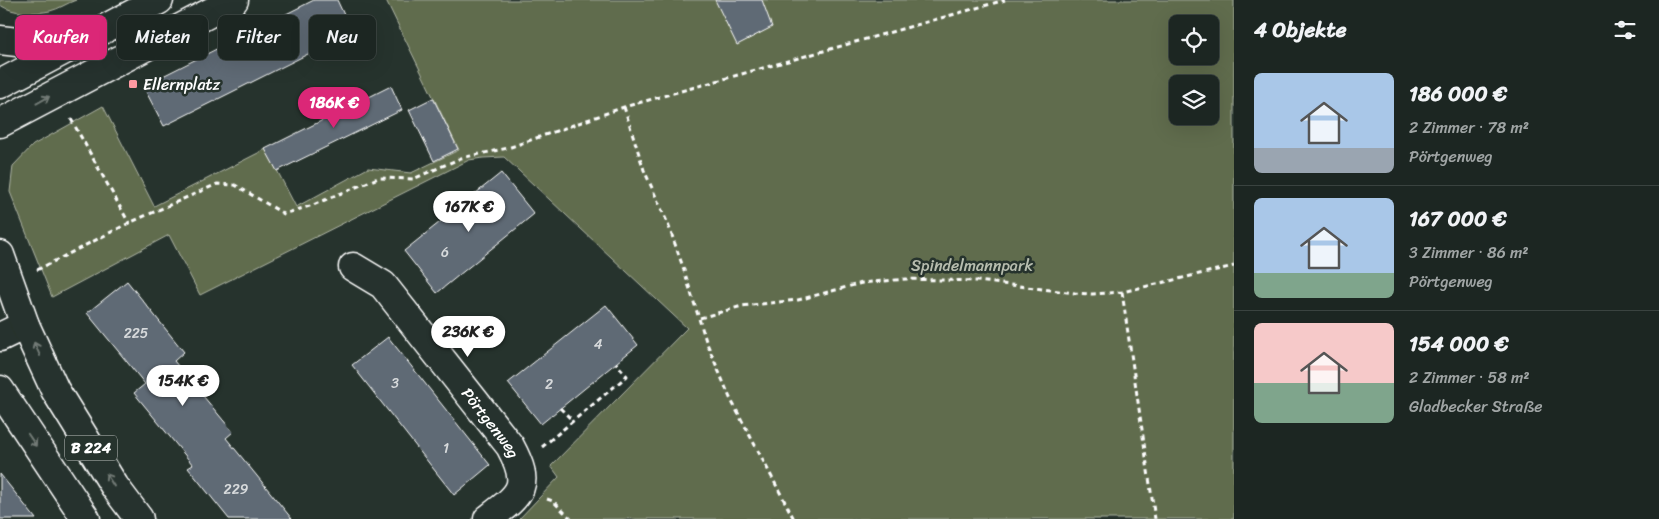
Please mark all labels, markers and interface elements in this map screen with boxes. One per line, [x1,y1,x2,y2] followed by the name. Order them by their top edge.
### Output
[1254,11,1346,49] text: 4 Objekte
[15,15,107,60] chip: Kaufen
[117,15,208,60] chip: Mieten
[218,15,299,60] chip: Filter
[309,15,376,60] chip: Neu
[1169,15,1219,125] map controls
[1169,15,1219,65] button: locate
[1611,16,1639,44] icon: filters
[143,70,220,99] place label: Ellernplatz
[1169,75,1219,125] button: layers
[1409,75,1507,113] text: 186 000 €
[127,78,139,90] marker: Ellernplatz
[293,86,375,129] pin: 186K €
[309,88,359,117] text: 186K €
[1294,93,1354,153] icon: home
[35,95,50,104] one-way arrow
[1409,113,1529,142] text: 2 Zimmer · 78 m²
[1409,142,1493,171] text: Pörtgenweg
[428,190,510,233] pin: 167K €
[444,192,494,221] text: 167K €
[1409,200,1507,238] text: 167 000 €
[1294,218,1354,278] icon: home
[1409,238,1529,267] text: 3 Zimmer · 86 m²
[441,240,449,265] house number: 6
[911,251,1033,280] park label: Spindelmannpark
[1409,267,1493,296] text: Pörtgenweg
[427,316,509,358] pin: 236K €
[442,317,494,346] text: 236K €
[124,321,149,346] house number: 225
[1409,325,1509,363] text: 154 000 €
[594,332,603,357] house number: 4
[31,342,41,357] one-way arrow
[1294,343,1354,403] icon: home
[1409,363,1530,392] text: 2 Zimmer · 58 m²
[142,364,224,407] pin: 154K €
[157,366,209,395] text: 154K €
[391,371,399,396] house number: 3
[545,372,553,397] house number: 2
[454,381,528,463] street label: Pörtgenweg
[1409,392,1543,421] text: Gladbecker Straße
[27,433,37,447] one-way arrow
[65,436,117,460] road number: B 224
[443,436,449,461] house number: 1
[105,473,115,487] one-way arrow
[224,477,249,502] house number: 229

